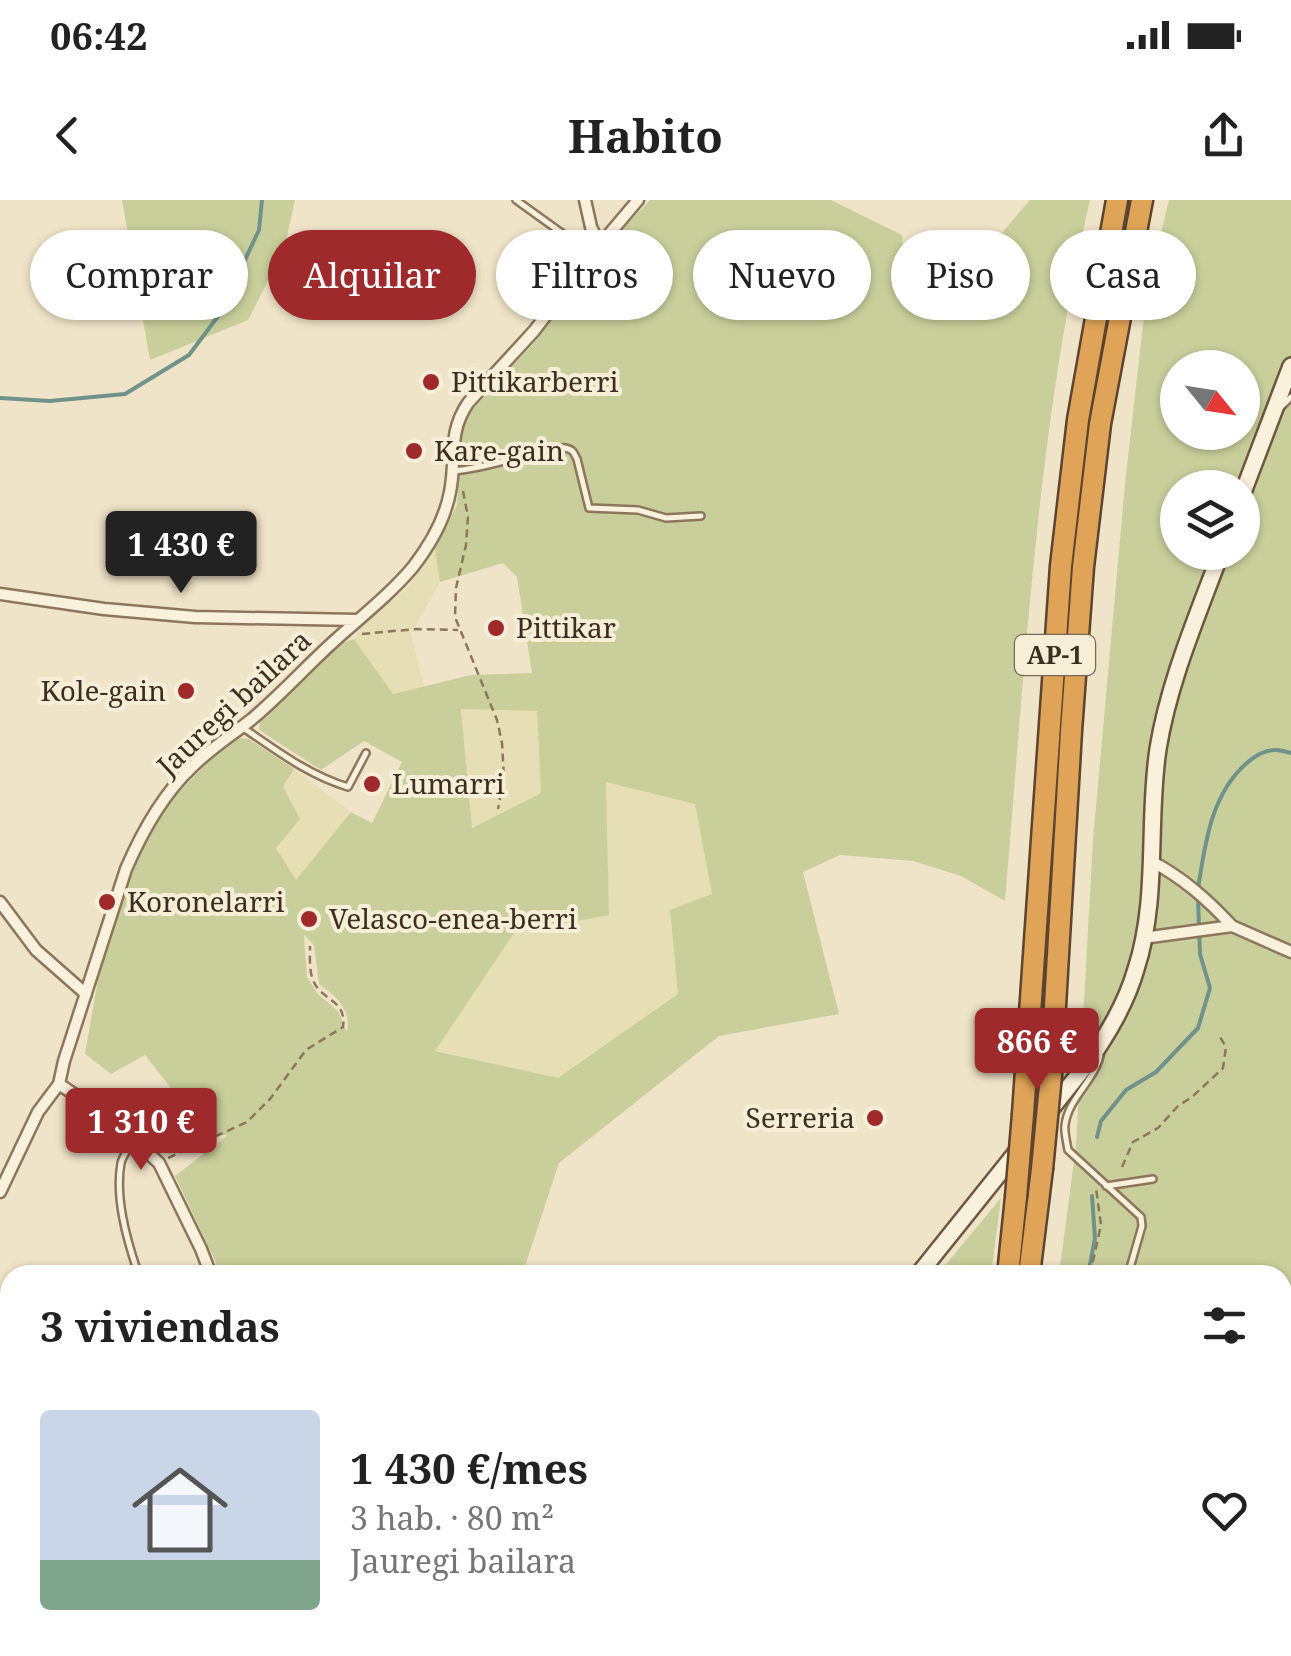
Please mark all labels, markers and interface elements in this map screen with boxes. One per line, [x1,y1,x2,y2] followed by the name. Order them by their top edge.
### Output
[50,9,147,61] text: 06:42
[568,105,723,166] text: Habito
[40,108,95,163] icon: back
[1196,108,1251,163] icon: share
[30,230,248,320] chip: Comprar
[268,230,476,320] chip: Alquilar
[496,230,673,320] chip: Filtros
[693,230,871,320] chip: Nuevo
[891,230,1030,320] chip: Piso
[1050,230,1196,320] chip: Casa
[1160,350,1260,450] north arrow
[1160,350,1260,570] map controls
[451,362,618,400] place label: Pittikarberri
[420,371,442,393] marker: Pittikarberri
[434,431,564,469] place label: Kare-gain
[403,440,425,462] marker: Kare-gain
[1160,470,1260,570] button: layers
[89,511,273,596] pin: 1 430 €
[128,522,234,565] text: 1 430 €
[516,608,616,646] place label: Pittikar
[485,617,507,639] marker: Pittikar
[147,621,319,784] street label: Jauregi bailara
[1015,635,1095,675] road number: AP-1
[41,671,166,709] place label: Kole-gain
[175,680,197,702] marker: Kole-gain
[392,764,505,802] place label: Lumarri
[361,773,383,795] marker: Lumarri
[127,882,284,920] place label: Koronelarri
[96,891,118,913] marker: Koronelarri
[329,899,577,937] place label: Velasco-enea-berri
[298,908,320,930] marker: Velasco-enea-berri
[967,1008,1107,1093] pin: 866 €
[997,1019,1077,1062] text: 866 €
[49,1088,233,1173] pin: 1 310 €
[746,1098,855,1136] place label: Serreria
[88,1099,194,1142] text: 1 310 €
[864,1107,886,1129] marker: Serreria
[40,1297,280,1354] text: 3 viviendas
[1197,1298,1252,1353] icon: filters
[350,1439,588,1496] text: 1 430 €/mes
[120,1450,240,1570] icon: home
[1197,1483,1252,1538] icon: heart
[350,1496,554,1539] text: 3 hab. · 80 m²
[350,1539,576,1582] text: Jauregi bailara

